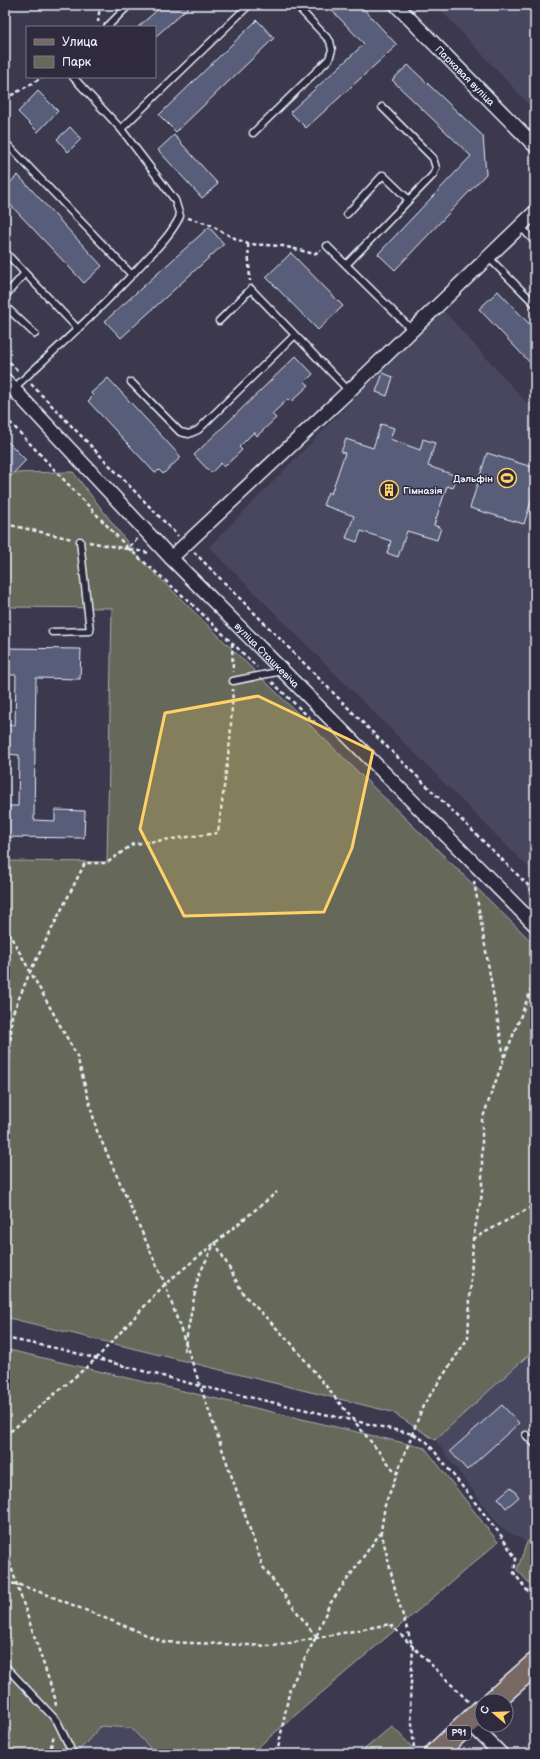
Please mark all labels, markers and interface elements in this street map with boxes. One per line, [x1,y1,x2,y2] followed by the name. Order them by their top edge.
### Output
[26,26,156,78] legend
[62,35,98,50] text: Улица
[433,44,497,109] street label: Паркавая вуліца
[62,55,92,70] text: Парк
[496,467,518,489] sports icon: Дэльфін
[453,473,493,485] place label: Дэльфін
[378,479,400,501] building icon: Гімназія
[403,485,443,497] place label: Гімназія
[232,621,301,691] street label: вуліца Сташкевіча
[474,1693,514,1733] north arrow
[478,1704,493,1716] text: С
[447,1726,471,1740] road number: Р91

